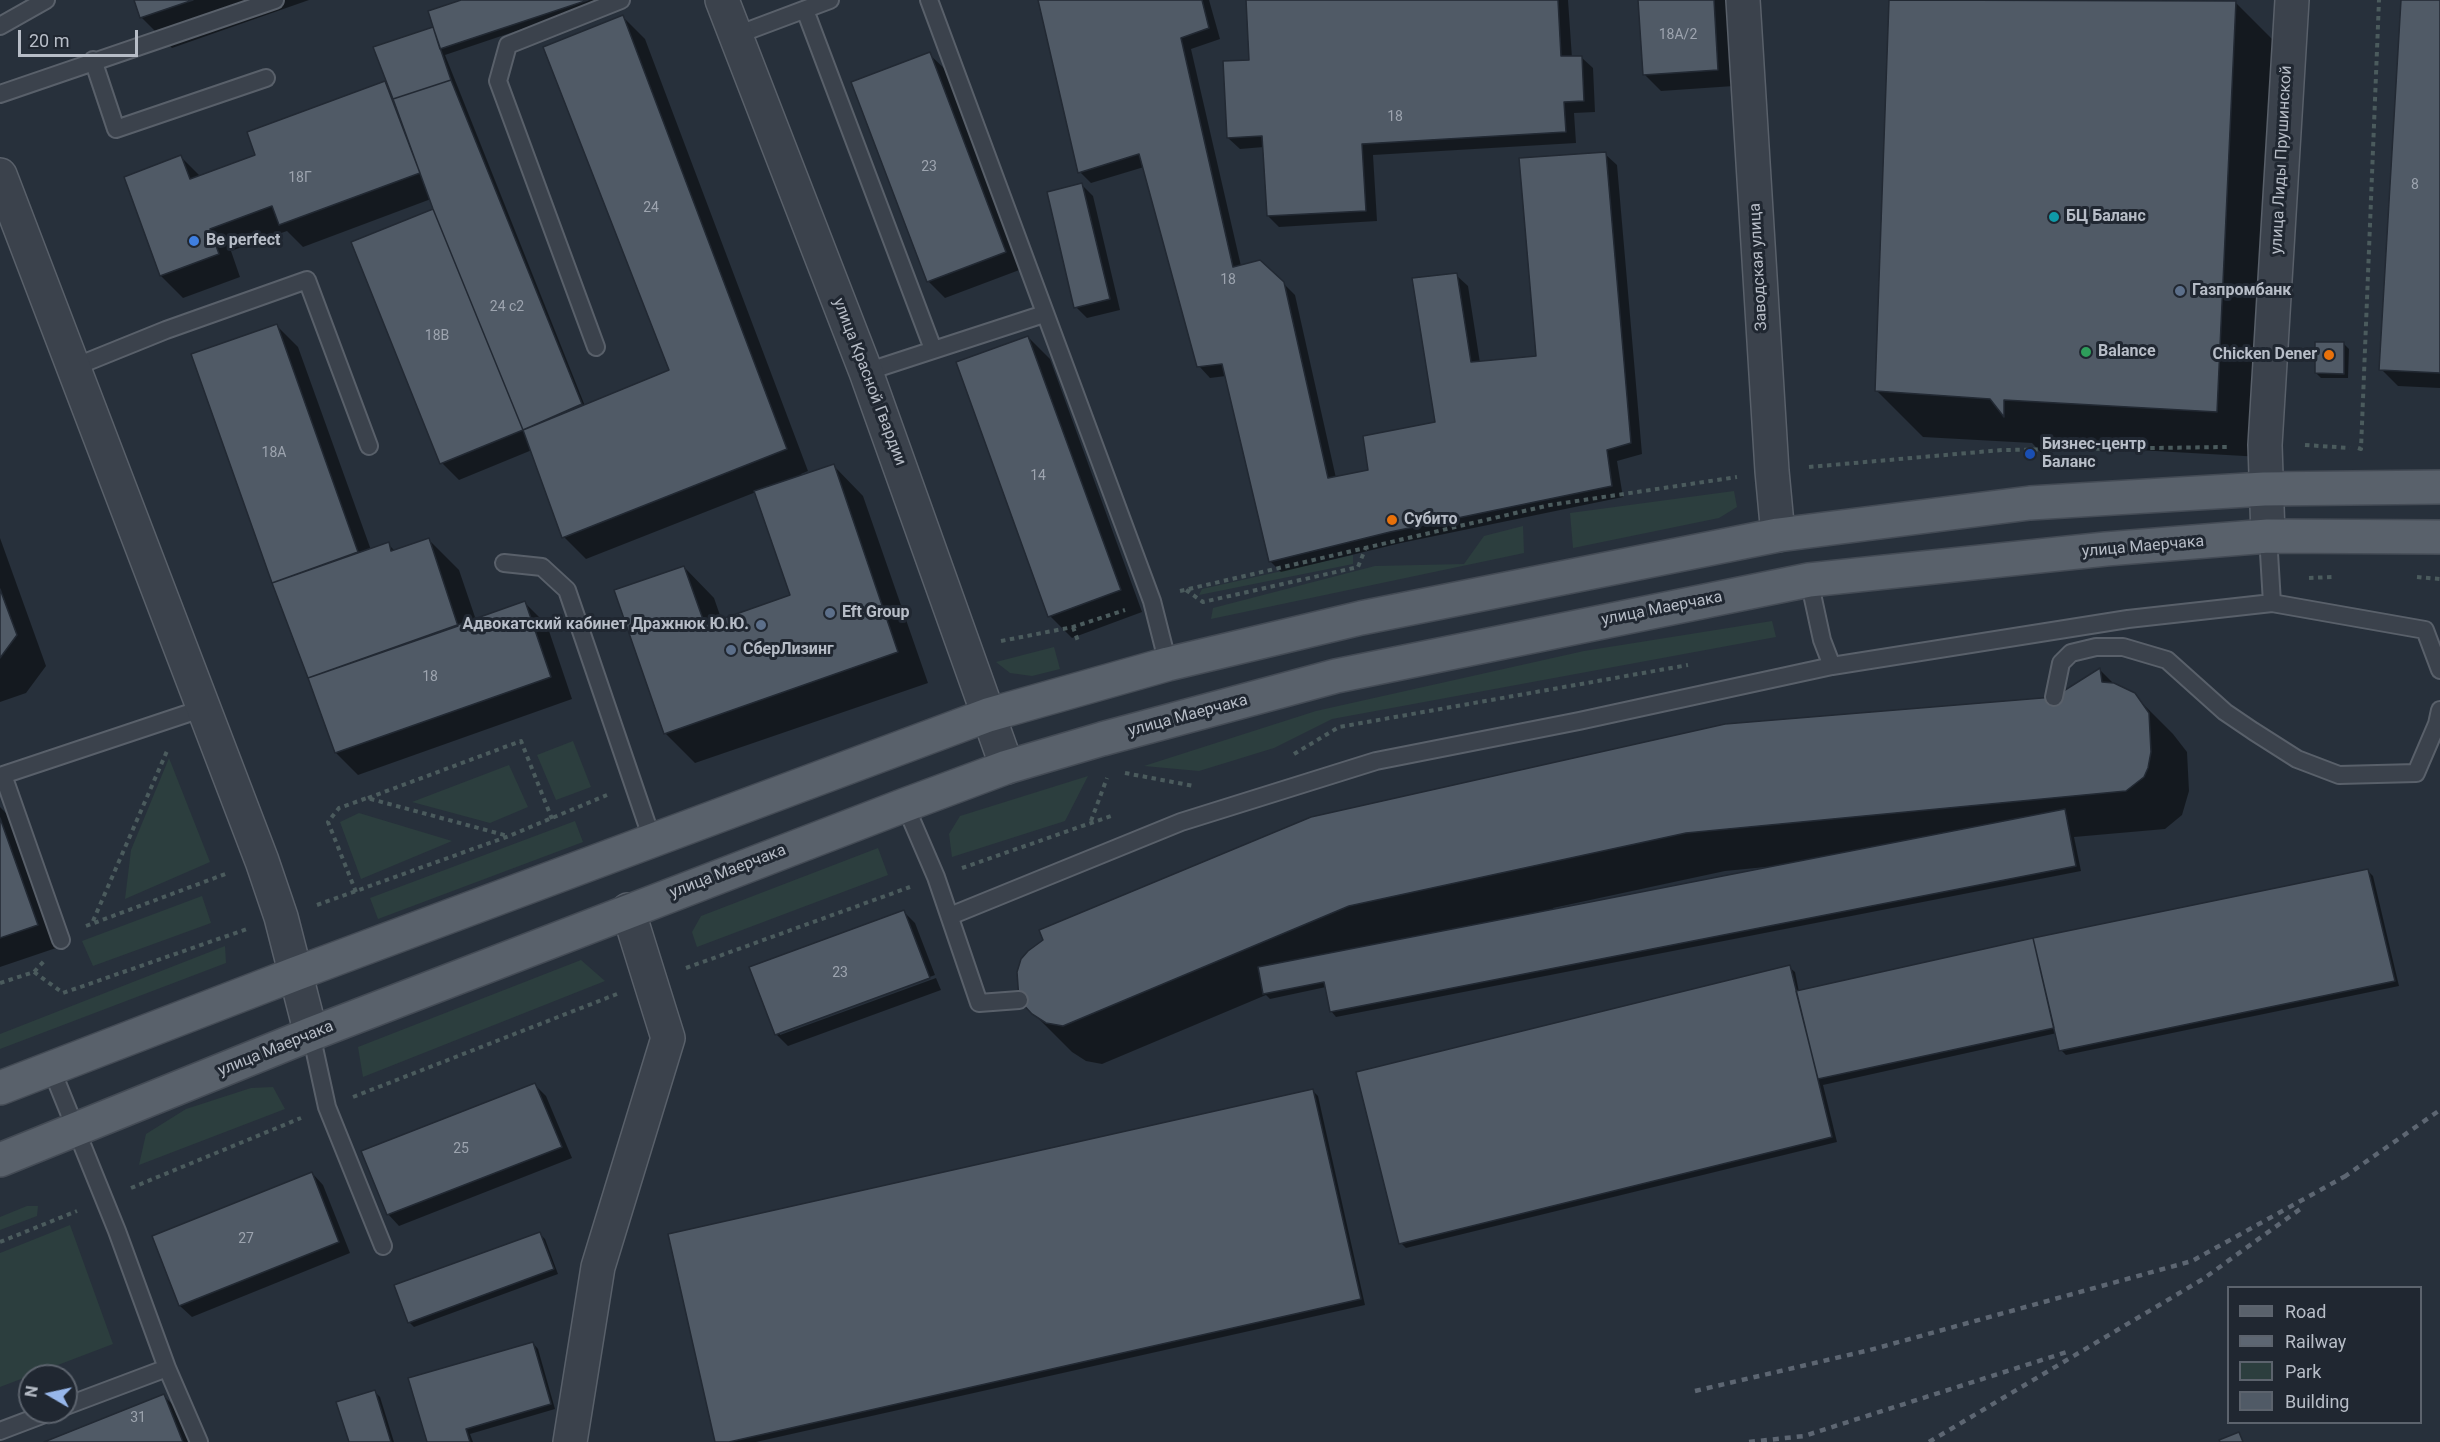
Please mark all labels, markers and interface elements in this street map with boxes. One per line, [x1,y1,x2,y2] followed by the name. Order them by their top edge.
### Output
[21,18,141,56] scale bar
[1659,27,1697,43] house number: 18А/2
[29,30,69,51] text: 20 m
[2267,65,2297,255] street label: улица Лиды Прушинской
[1387,109,1403,125] house number: 18
[921,159,937,175] house number: 23
[288,170,312,186] house number: 18Г
[2411,177,2419,193] house number: 8
[643,200,659,216] house number: 24
[1746,203,1772,331] street label: Заводская улица
[2066,207,2146,227] place label: БЦ Баланс
[2047,210,2061,224] marker: БЦ Баланс
[206,231,280,251] place label: Be perfect
[187,234,201,248] marker: Be perfect
[1220,272,1236,288] house number: 18
[2192,281,2291,301] place label: Газпромбанк
[2173,284,2187,298] marker: Газпромбанк
[828,296,910,468] street label: улица Красной Гвардии
[490,299,524,315] house number: 24 с2
[425,328,449,344] house number: 18В
[2098,342,2156,362] place label: Balance
[2079,345,2093,359] marker: Balance
[2213,345,2317,365] place label: Chicken Dener
[2322,348,2336,362] marker: Chicken Dener
[2042,435,2146,473] place label: Бизнес-центр Баланс
[262,445,286,461] house number: 18А
[2023,447,2037,461] marker: Бизнес-центр Баланс
[1030,468,1046,484] house number: 14
[1404,510,1458,530] place label: Субито
[1385,513,1399,527] marker: Субито
[2081,532,2205,562] street label: улица Маерчака
[1600,588,1724,630] street label: улица Маерчака
[842,603,909,623] place label: Eft Group
[823,606,837,620] marker: Eft Group
[462,615,749,635] place label: Адвокатский кабинет Дражнюк Ю.Ю.
[754,618,768,632] marker: Адвокатский кабинет Дражнюк Ю.Ю.
[743,640,834,660] place label: СберЛизинг
[724,643,738,657] marker: СберЛизинг
[422,669,438,685] house number: 18
[1126,691,1250,741] street label: улица Маерчака
[667,841,789,903] street label: улица Маерчака
[832,965,848,981] house number: 23
[215,1017,337,1081] street label: улица Маерчака
[453,1141,469,1157] house number: 25
[238,1231,254,1247] house number: 27
[2227,1286,2422,1424] legend
[2285,1301,2326,1322] text: Road
[2285,1331,2346,1352] text: Railway
[2285,1361,2321,1382] text: Park
[18,1364,78,1424] north arrow
[21,1384,42,1398] text: N
[2285,1391,2349,1412] text: Building
[130,1410,146,1426] house number: 31

